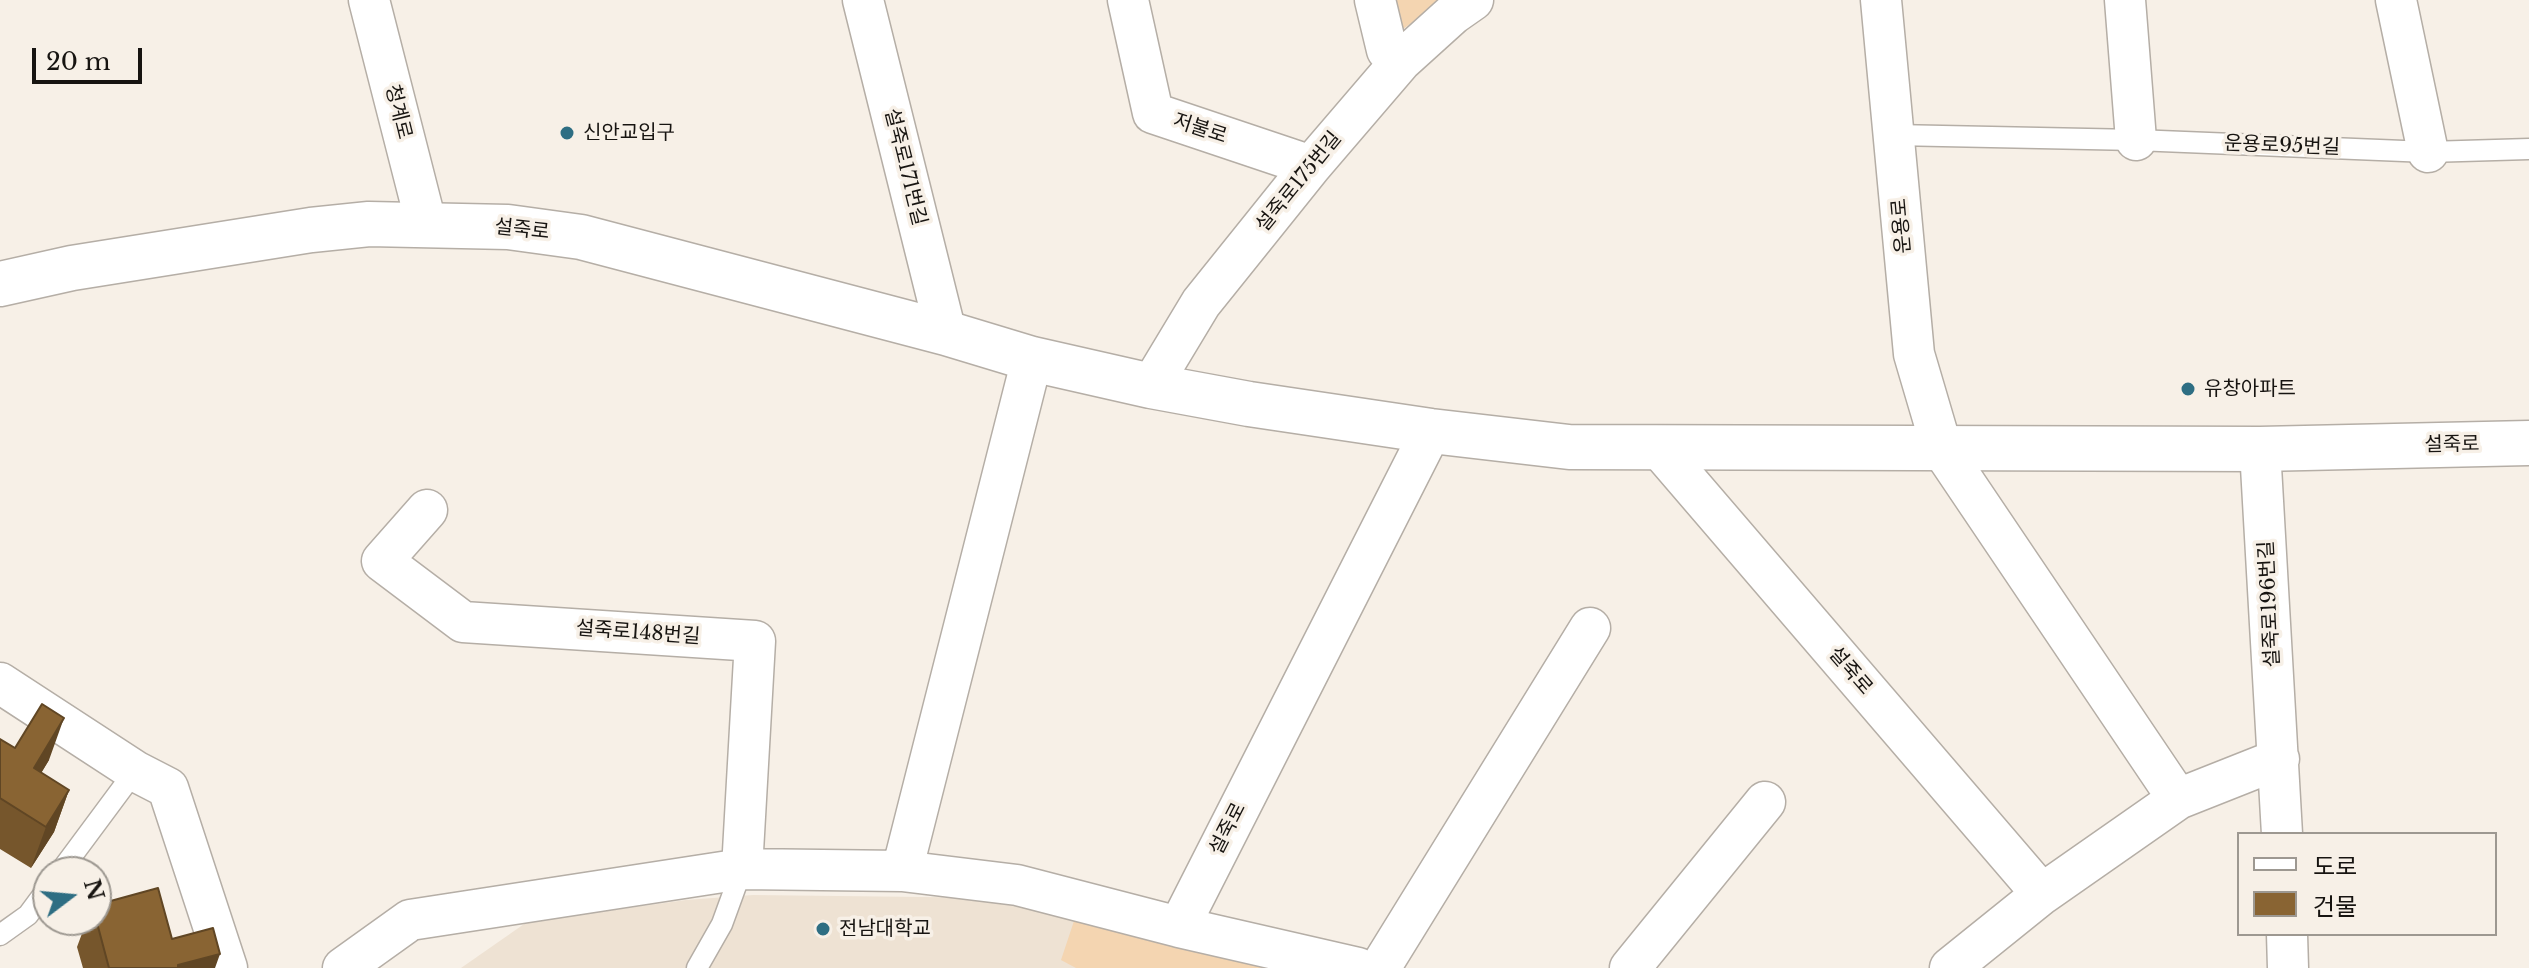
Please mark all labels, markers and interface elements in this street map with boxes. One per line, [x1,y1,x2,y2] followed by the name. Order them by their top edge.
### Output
[36,32,146,82] scale bar
[46,47,111,76] text: 20 m
[380,82,416,142] street label: 청계로
[879,106,931,228] street label: 설죽로171번길
[1170,109,1230,149] street label: 저불로
[583,121,675,145] place label: 신안교입구
[558,124,576,142] marker: 신안교입구
[1251,127,1347,237] street label: 설죽로175번길
[2224,132,2340,160] street label: 운용로95번길
[1888,197,1916,255] street label: 운용로
[493,215,551,245] street label: 설죽로
[2204,377,2296,401] place label: 유창아파트
[2179,380,2197,398] marker: 유창아파트
[2424,433,2480,457] street label: 설죽로
[2255,540,2285,668] street label: 설죽로196번길
[575,617,701,649] street label: 설죽로148번길
[1823,642,1877,700] street label: 설죽로
[1205,799,1251,859] street label: 설죽로
[2237,832,2497,936] legend
[2313,852,2357,881] text: 도로
[32,856,112,936] north arrow
[78,876,109,903] text: N
[2313,892,2357,921] text: 건물
[839,917,931,941] place label: 전남대학교
[814,920,832,938] marker: 전남대학교

